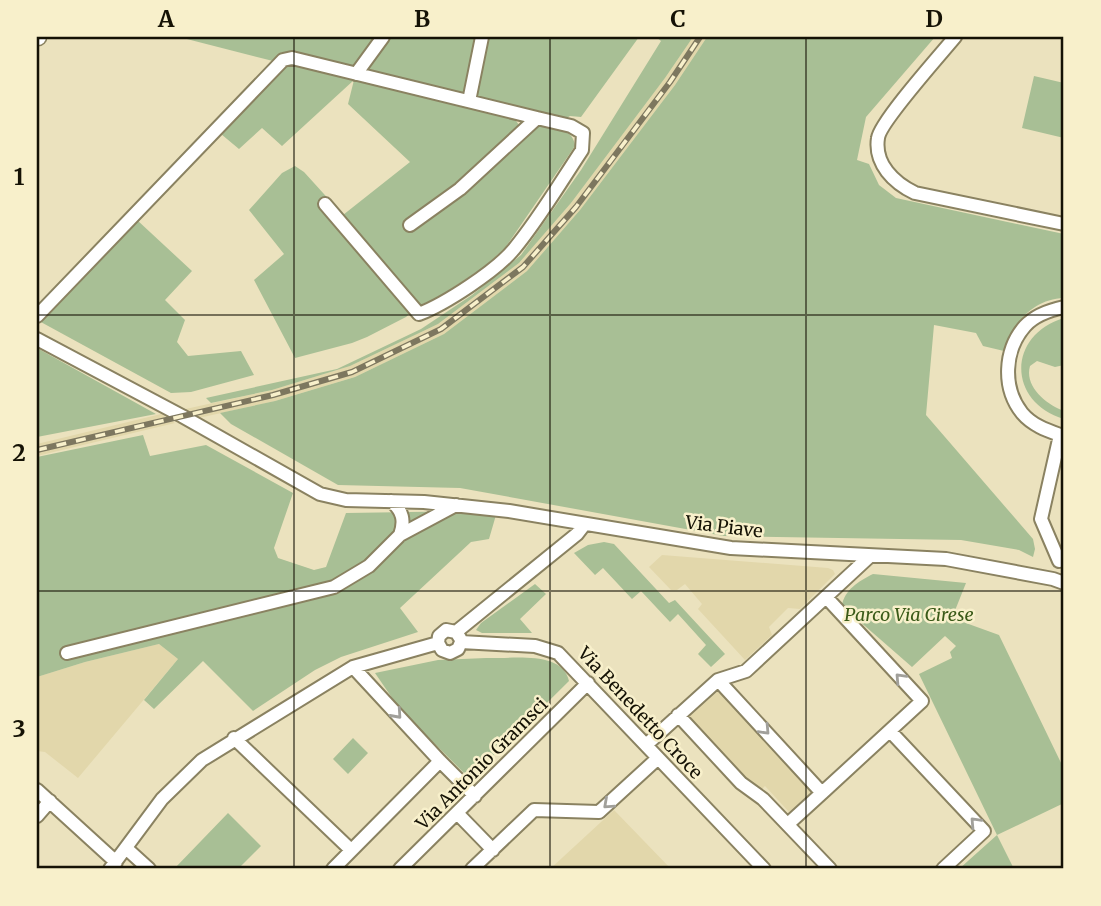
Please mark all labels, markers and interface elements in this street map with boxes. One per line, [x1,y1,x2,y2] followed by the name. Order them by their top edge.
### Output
[157,4,175,33] text: A
[414,4,430,33] text: B
[670,4,686,33] text: C
[925,4,943,33] text: D
[14,162,25,191] text: 1
[12,438,26,467] text: 2
[683,510,764,543] street label: Via Piave
[844,603,974,626] park label: Parco Via Cirese
[572,641,708,784] street label: Via Benedetto Croce
[896,673,908,686] one-way arrow
[410,693,553,835] street label: Via Antonio Gramsci
[388,706,401,719] one-way arrow
[12,714,26,743] text: 3
[756,722,769,735] one-way arrow
[603,796,616,808] one-way arrow
[971,817,983,830] one-way arrow

